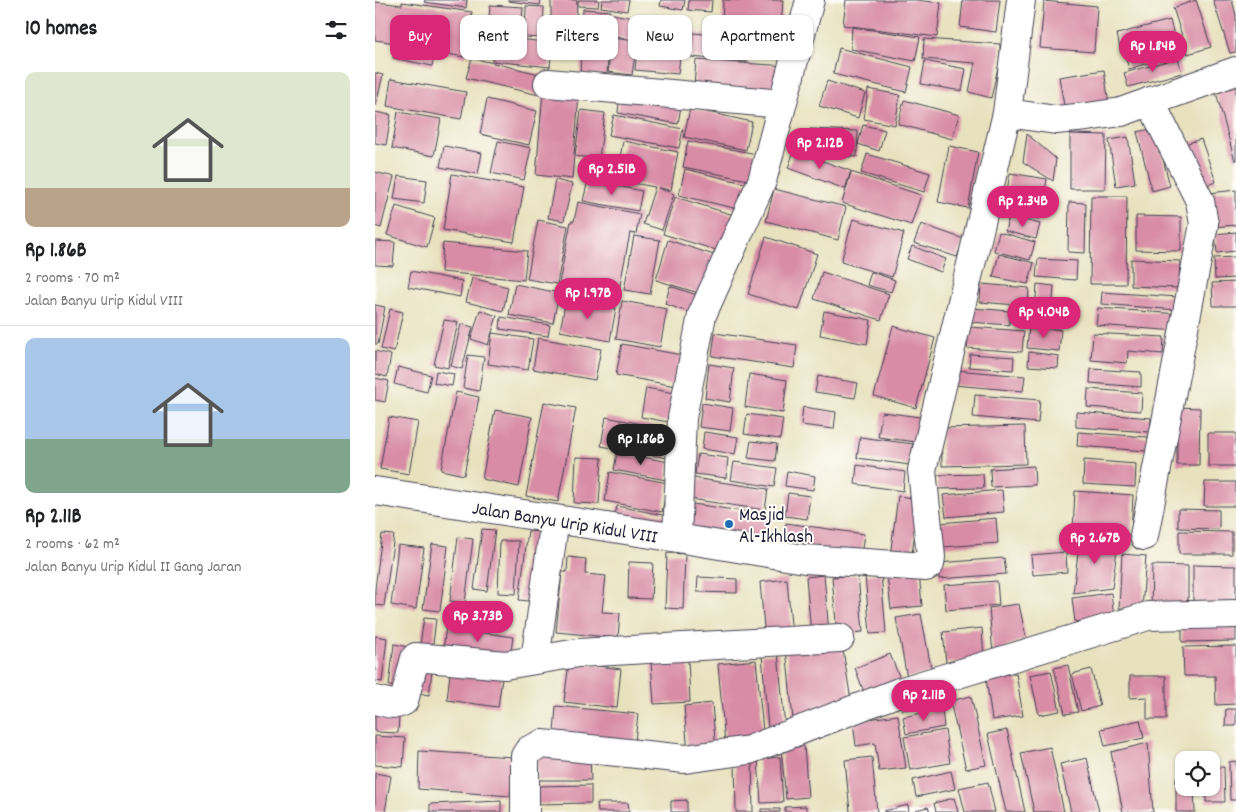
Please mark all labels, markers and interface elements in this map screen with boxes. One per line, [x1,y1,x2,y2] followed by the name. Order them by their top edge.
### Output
[25,15,97,45] text: 10 homes
[390,15,450,60] chip: Buy
[460,15,527,60] chip: Rent
[537,15,618,60] chip: Filters
[628,15,692,60] chip: New
[702,15,813,60] chip: Apartment
[322,16,350,44] icon: filters
[1101,30,1205,73] pin: Rp 1.84B
[1130,35,1176,58] text: Rp 1.84B
[143,105,233,195] icon: home
[768,128,872,170] pin: Rp 2.12B
[797,132,843,155] text: Rp 2.12B
[560,154,664,196] pin: Rp 2.51B
[589,158,635,181] text: Rp 2.51B
[971,186,1075,228] pin: Rp 2.34B
[998,190,1048,213] text: Rp 2.34B
[25,237,86,267] text: Rp 1.86B
[25,267,120,290] text: 2 rooms · 70 m²
[536,278,640,320] pin: Rp 1.97B
[565,282,611,305] text: Rp 1.97B
[25,290,183,313] text: Jalan Banyu Urip Kidul VIII
[992,296,1096,339] pin: Rp 4.04B
[1018,301,1070,324] text: Rp 4.04B
[143,370,233,460] icon: home
[589,424,693,466] pin: Rp 1.86B
[618,428,664,451] text: Rp 1.86B
[470,496,659,552] street label: Jalan Banyu Urip Kidul VIII
[25,503,82,533] text: Rp 2.11B
[739,503,813,552] place label: Masjid Al-Ikhlash
[723,518,735,530] marker: Masjid Al-Ikhlash
[1043,522,1147,565] pin: Rp 2.67B
[1070,527,1120,550] text: Rp 2.67B
[25,533,120,556] text: 2 rooms · 62 m²
[25,556,241,579] text: Jalan Banyu Urip Kidul II Gang Jaran
[426,600,530,643] pin: Rp 3.73B
[453,605,503,628] text: Rp 3.73B
[872,680,976,722] pin: Rp 2.11B
[902,684,946,707] text: Rp 2.11B
[1175,751,1220,796] map controls
[1175,751,1220,796] button: locate

